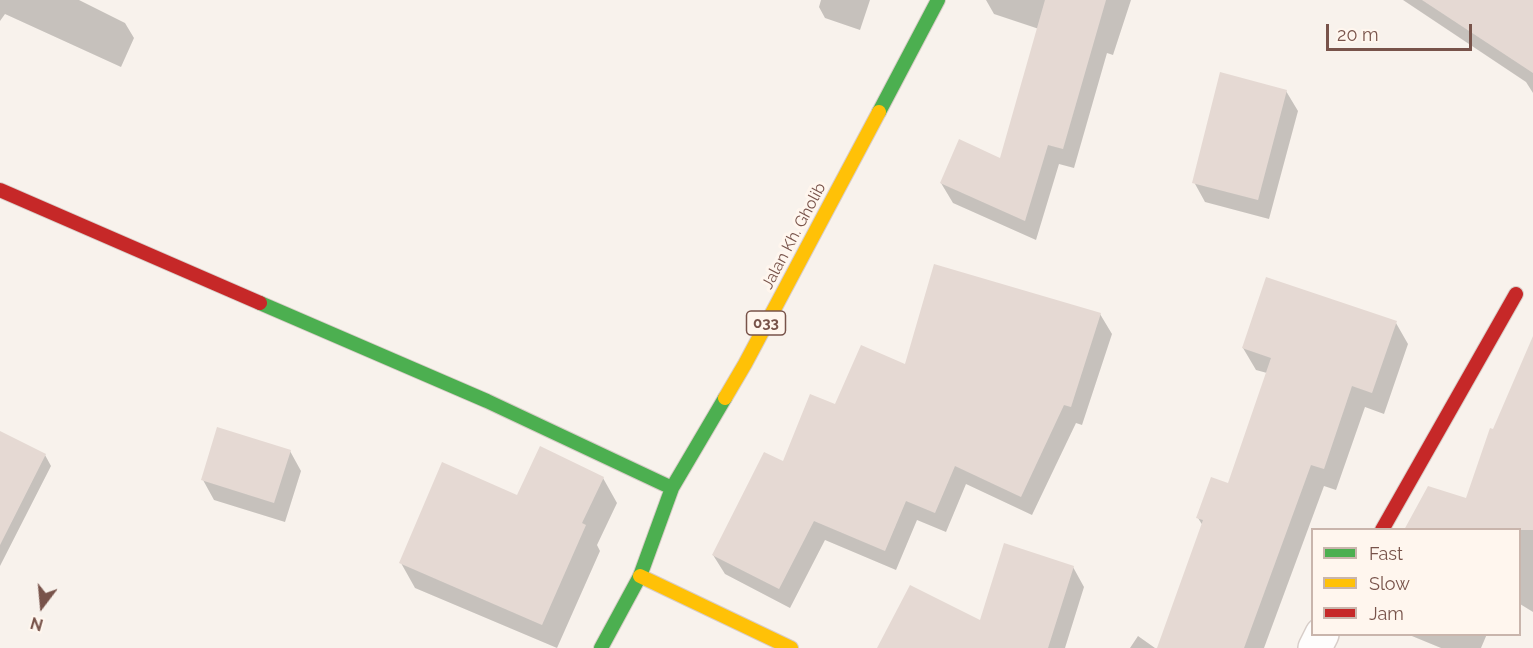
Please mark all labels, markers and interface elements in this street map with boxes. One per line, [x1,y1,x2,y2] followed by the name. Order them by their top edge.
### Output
[1329,12,1474,50] scale bar
[1337,24,1379,45] text: 20 m
[758,180,830,292] street label: Jalan Kh. Gholib
[746,311,786,335] road number: 033
[1311,528,1521,636] legend
[1369,543,1403,564] text: Fast
[1369,573,1410,594] text: Slow
[12,576,72,636] north arrow
[1369,603,1404,624] text: Jam
[28,613,45,635] text: N

